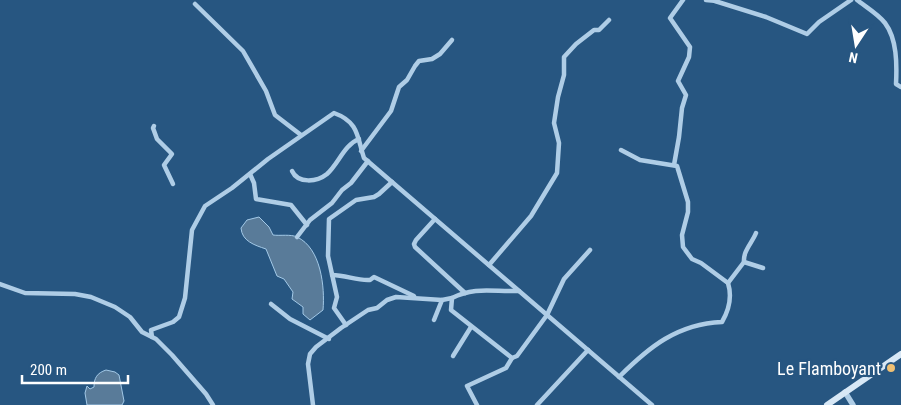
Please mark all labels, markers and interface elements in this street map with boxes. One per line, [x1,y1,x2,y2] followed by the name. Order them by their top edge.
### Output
[831,20,881,70] north arrow
[847,49,859,66] text: N
[22,352,129,384] scale bar
[777,358,881,379] place label: Le Flamboyant
[30,361,67,379] text: 200 m
[885,362,897,374] marker: Le Flamboyant

